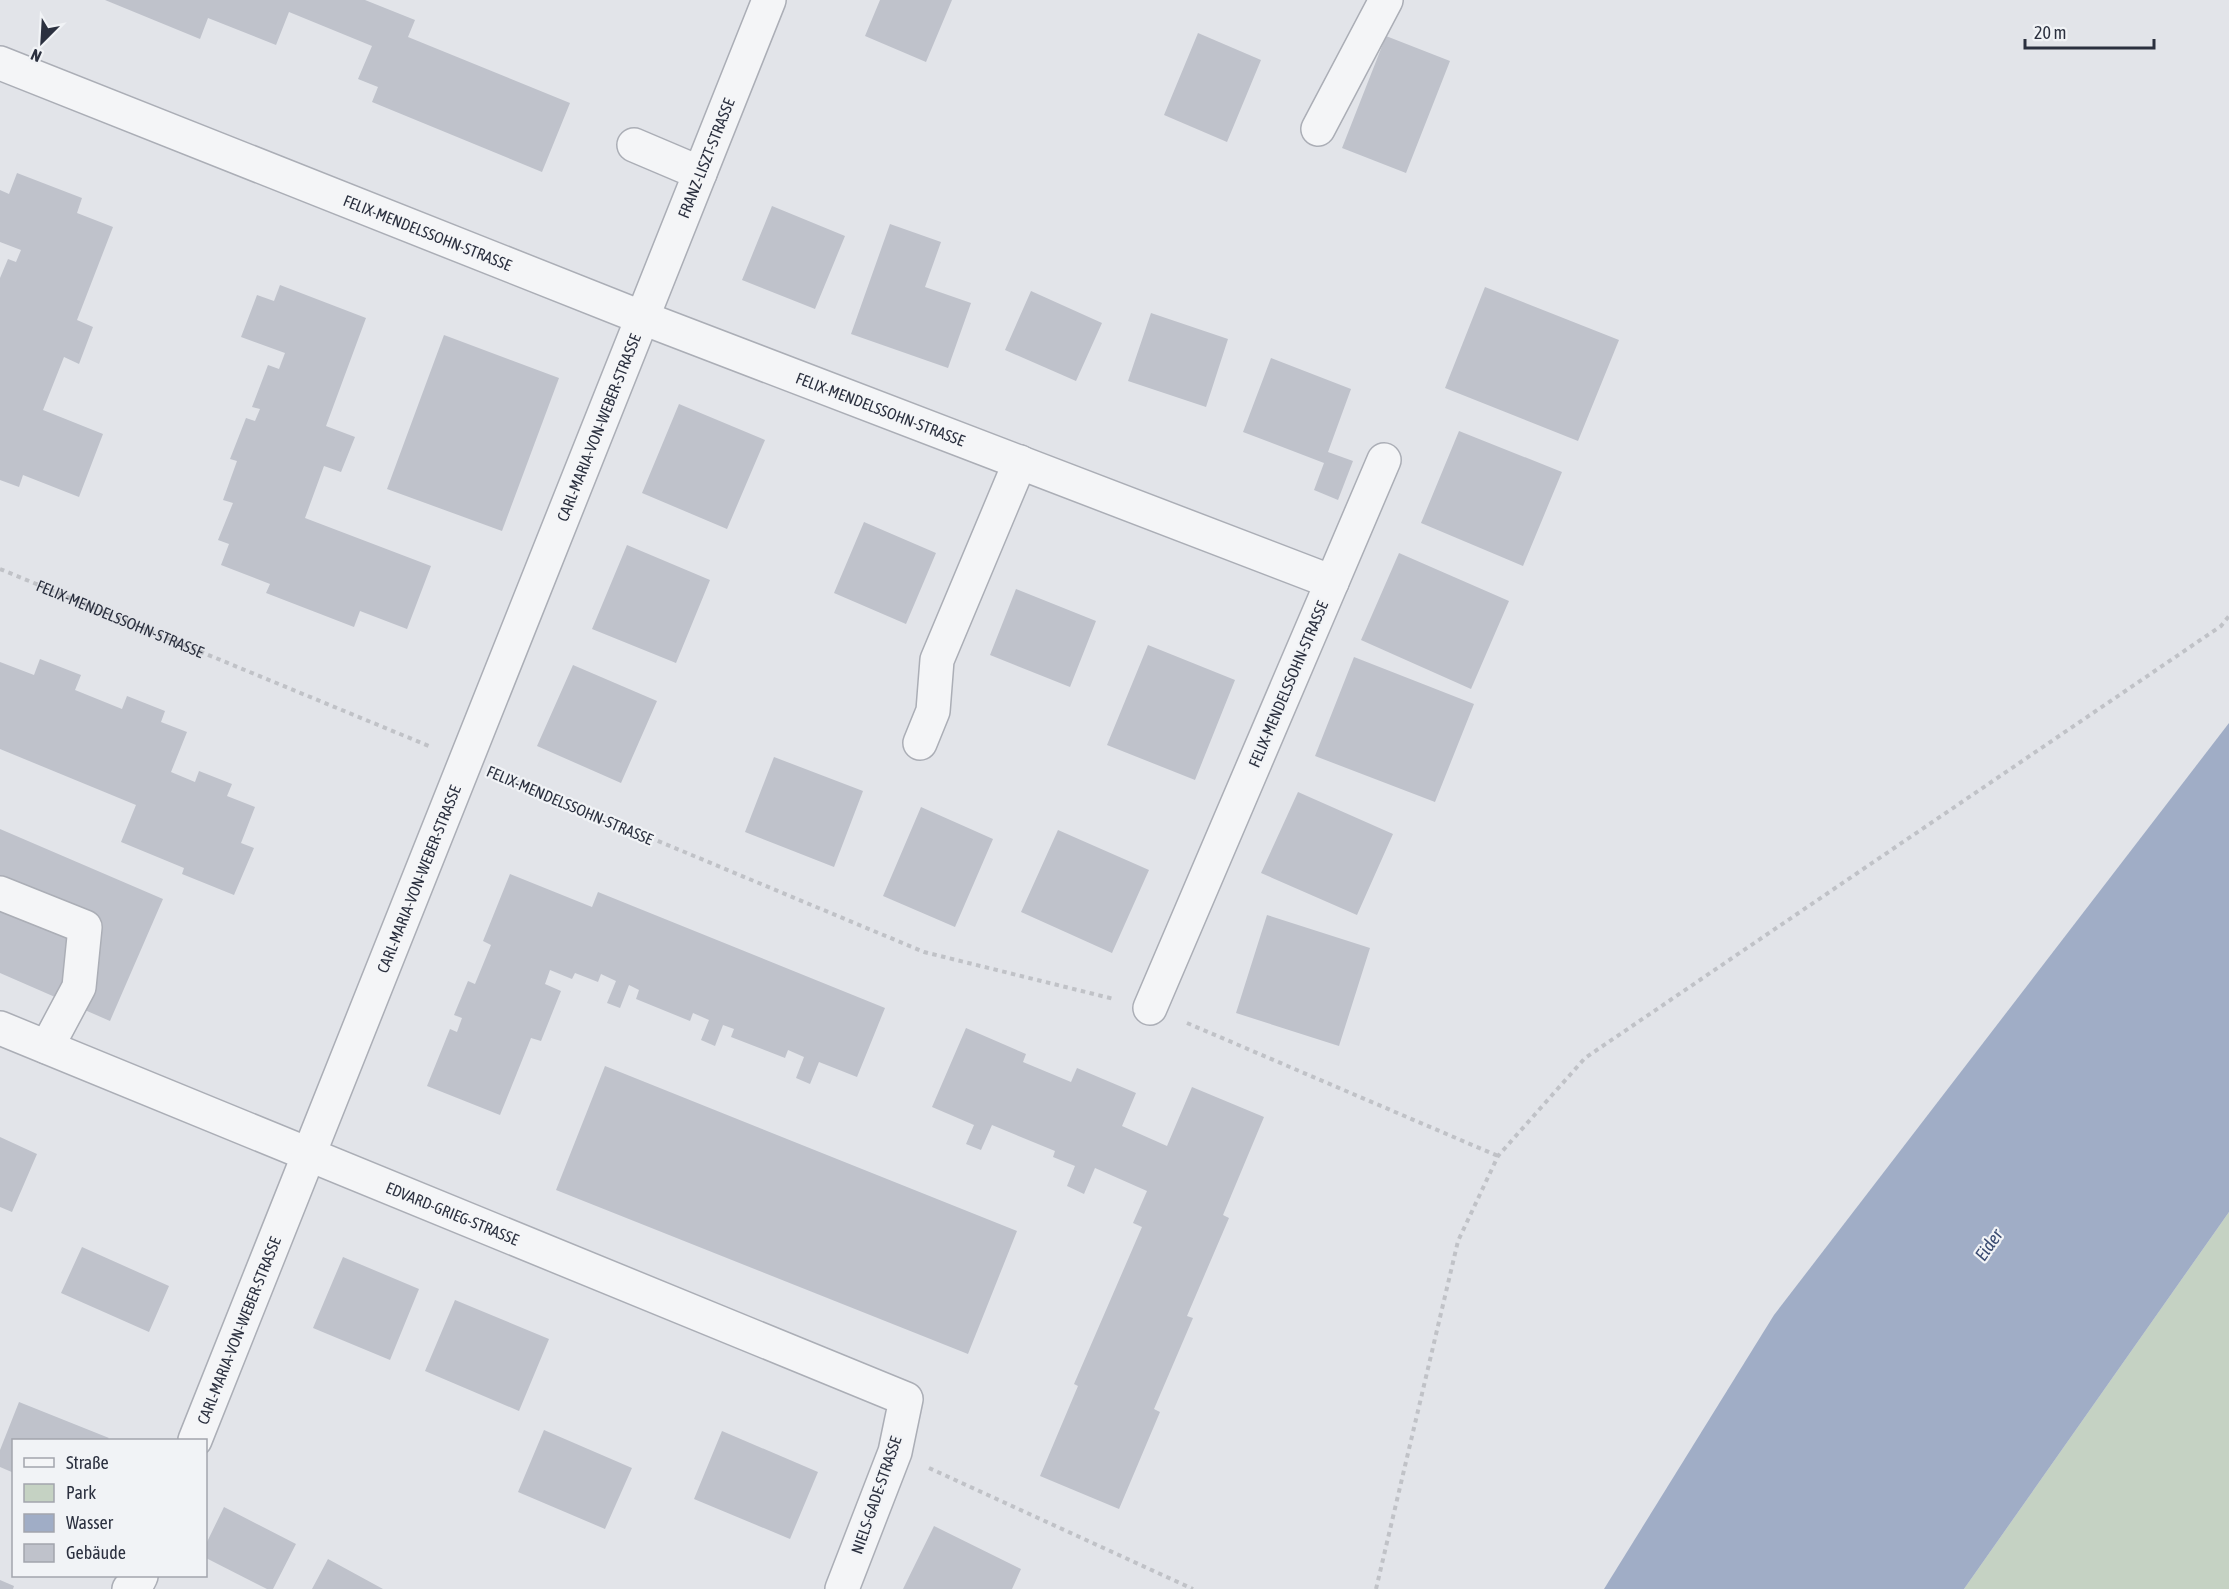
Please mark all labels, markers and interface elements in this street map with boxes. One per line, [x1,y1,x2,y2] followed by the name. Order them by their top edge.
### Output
[12,12,72,72] north arrow
[2025,12,2154,50] scale bar
[2034,22,2066,43] text: 20 m
[28,46,44,66] text: N
[674,95,738,221] street label: FRANZ-LISZT-STRASSE
[341,191,514,274] street label: FELIX-MENDELSSOHN-STRASSE
[553,331,644,524] street label: CARL-MARIA-VON-WEBER-STRASSE
[793,368,968,450] street label: FELIX-MENDELSSOHN-STRASSE
[34,576,207,661] street label: FELIX-MENDELSSOHN-STRASSE
[1245,598,1331,770] street label: FELIX-MENDELSSOHN-STRASSE
[484,762,656,848] street label: FELIX-MENDELSSOHN-STRASSE
[373,782,464,975] street label: CARL-MARIA-VON-WEBER-STRASSE
[383,1178,522,1249] street label: EDVARD-GRIEG-STRASSE
[1970,1224,2007,1265] water label: Eider
[193,1234,284,1427] street label: CARL-MARIA-VON-WEBER-STRASSE
[847,1434,905,1556] street label: NIELS-GADE-STRASSE
[12,1439,207,1577] legend
[66,1452,109,1473] text: Straße
[66,1482,96,1503] text: Park
[66,1512,114,1533] text: Wasser
[66,1542,126,1563] text: Gebäude

